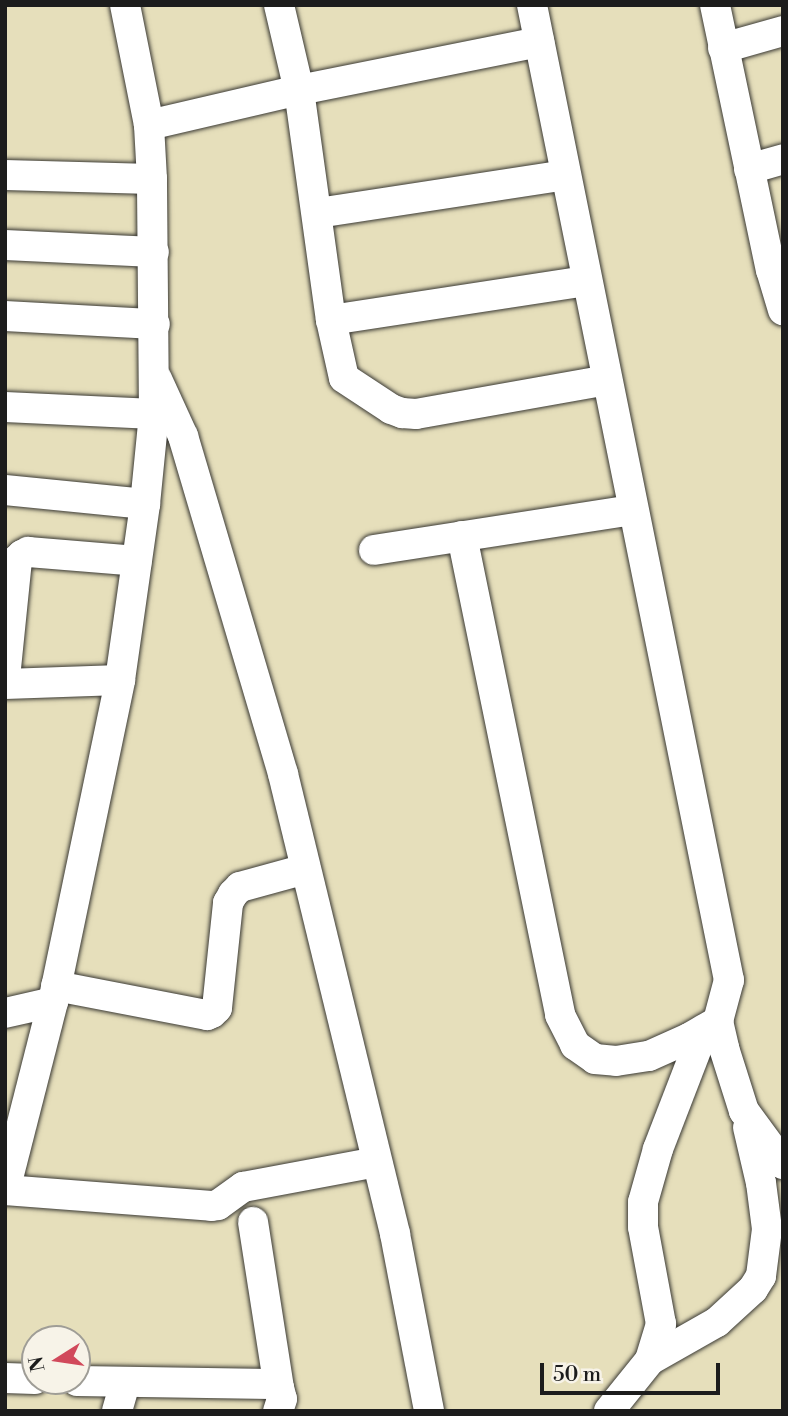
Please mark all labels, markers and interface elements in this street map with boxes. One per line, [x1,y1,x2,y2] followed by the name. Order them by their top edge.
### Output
[21,1325,91,1395] north arrow
[543,1350,723,1394] scale bar
[24,1354,51,1374] text: N
[553,1362,601,1388] text: 50 m

